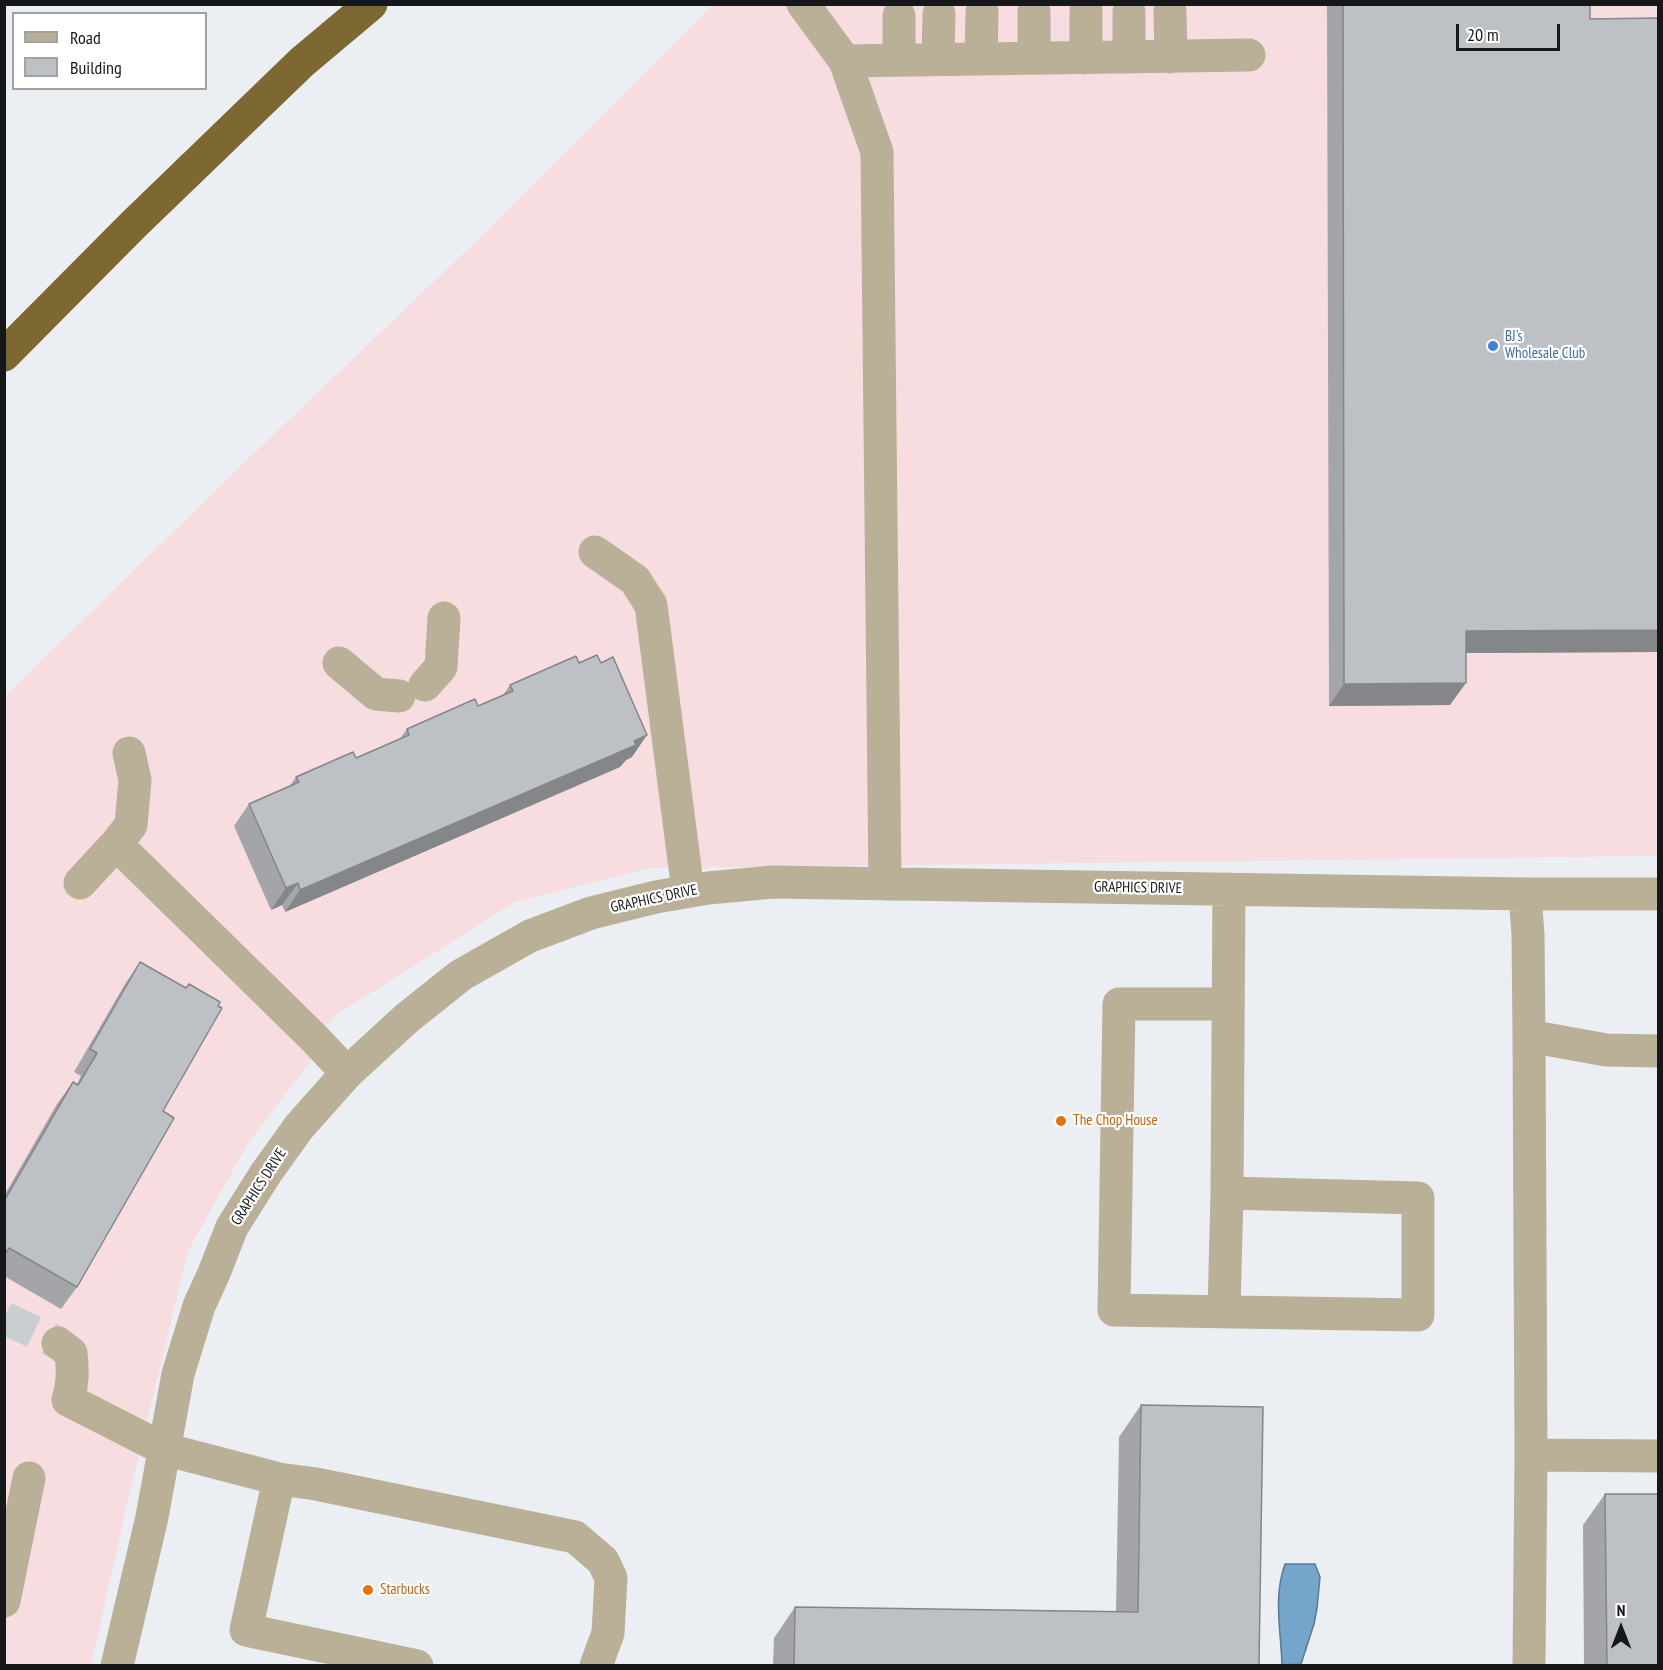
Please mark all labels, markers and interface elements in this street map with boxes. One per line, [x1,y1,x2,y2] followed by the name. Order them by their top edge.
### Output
[12,12,207,90] legend
[1459,12,1562,50] scale bar
[1467,23,1499,46] text: 20 m
[70,26,101,49] text: Road
[70,56,122,79] text: Building
[1505,328,1585,363] place label: BJ's Wholesale Club
[1486,339,1500,353] marker: BJ's Wholesale Club
[1094,878,1182,898] street label: GRAPHICS DRIVE
[609,881,699,917] street label: GRAPHICS DRIVE
[1073,1112,1158,1130] place label: The Chop House
[1054,1114,1068,1128] marker: The Chop House
[227,1145,291,1229] street label: GRAPHICS DRIVE
[380,1581,430,1599] place label: Starbucks
[361,1583,375,1597] marker: Starbucks
[1591,1598,1651,1658] north arrow
[1617,1600,1625,1620] text: N

